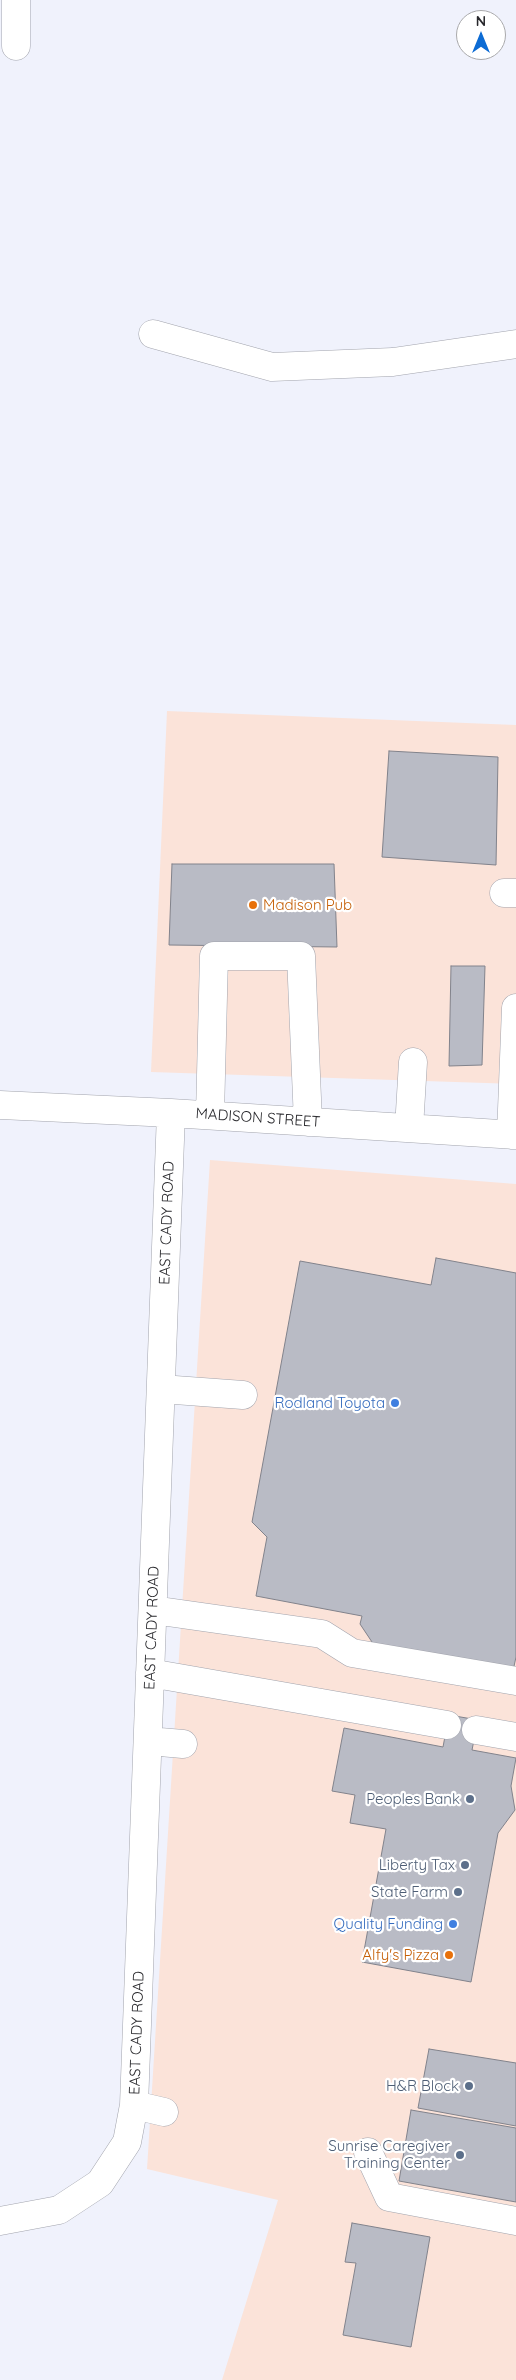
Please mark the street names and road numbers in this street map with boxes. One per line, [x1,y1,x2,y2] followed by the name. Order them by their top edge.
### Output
[195,1105,321,1131] street label: MADISON STREET
[156,1161,178,1285] street label: EAST CADY ROAD
[141,1566,163,1690] street label: EAST CADY ROAD
[126,1971,148,2095] street label: EAST CADY ROAD

